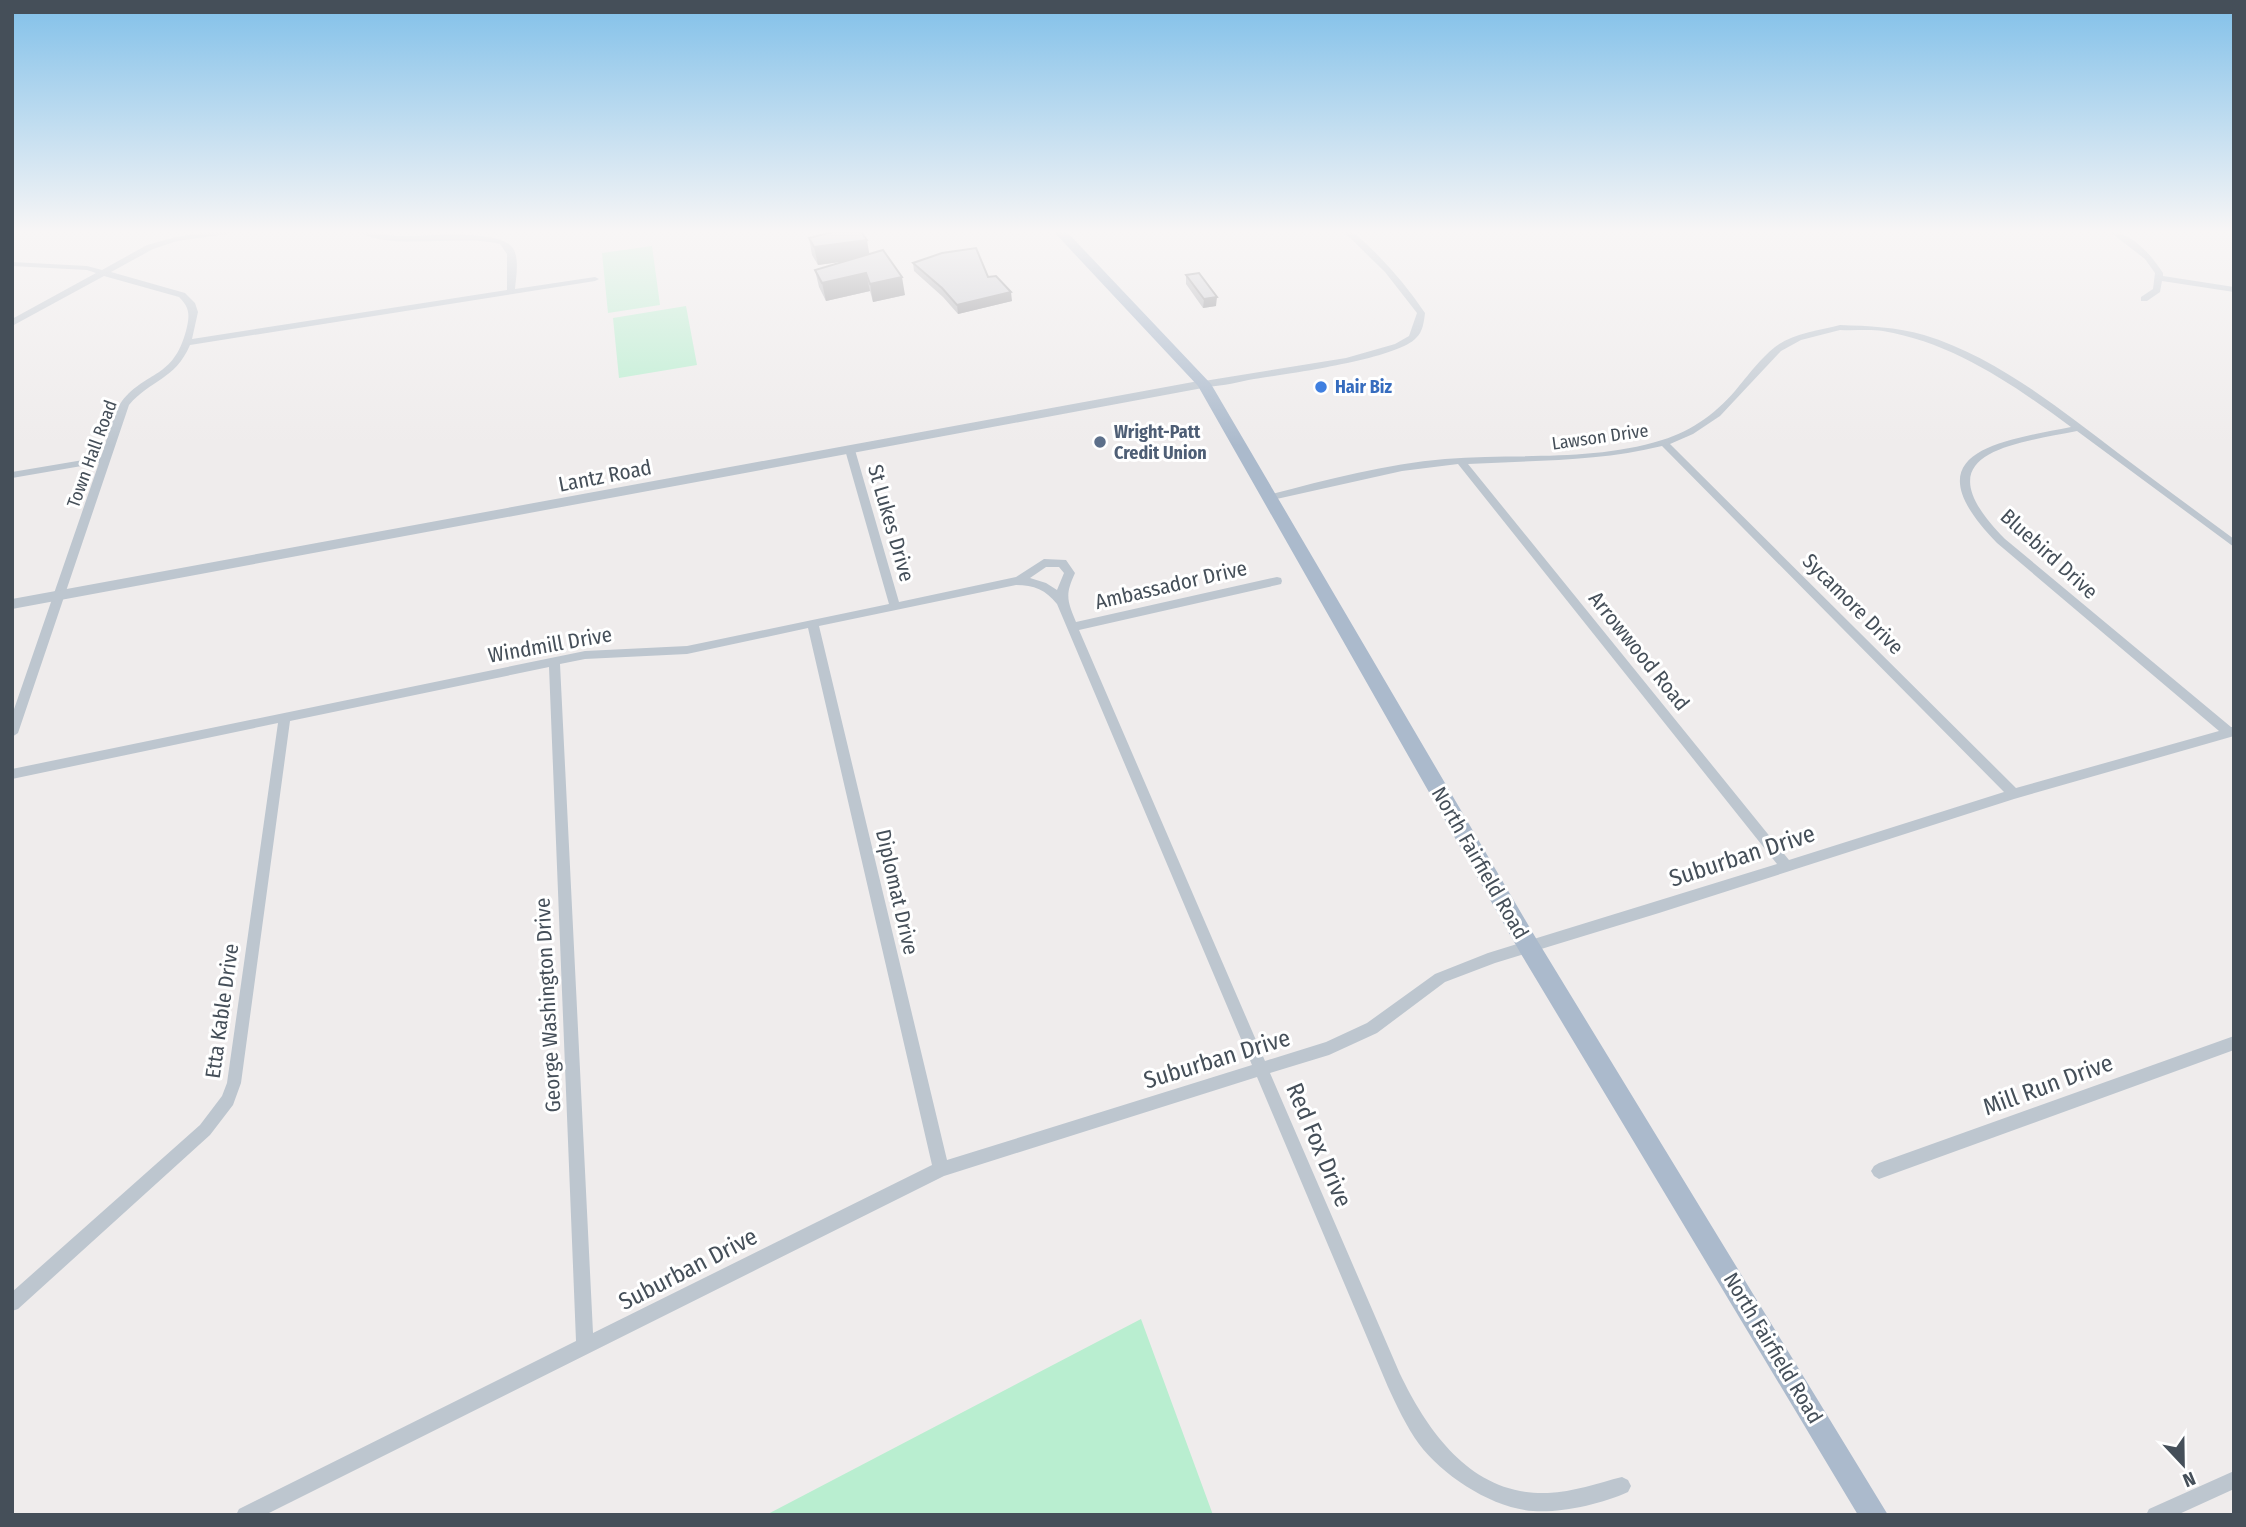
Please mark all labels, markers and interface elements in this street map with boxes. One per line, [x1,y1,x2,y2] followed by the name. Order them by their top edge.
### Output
[1335,376,1392,398] place label: Hair Biz
[1313,379,1329,395] marker: Hair Biz
[62,397,122,511] street label: Town Hall Road
[1550,419,1650,455] street label: Lawson Drive
[1114,421,1207,464] place label: Wright-Patt Credit Union
[1092,434,1108,450] marker: Wright-Patt Credit Union
[556,454,654,498] street label: Lantz Road
[862,461,920,585] street label: St Lukes Drive
[1995,503,2103,605] street label: Bluebird Drive
[1797,548,1909,660] street label: Sycamore Drive
[1092,555,1250,615] street label: Ambassador Drive
[1583,586,1695,716] street label: Arrowwood Road
[486,621,614,669] street label: Windmill Drive
[1426,782,1534,944] street label: North Fairfield Road
[1666,819,1818,893] street label: Suburban Drive
[870,827,924,957] street label: Diplomat Drive
[529,897,567,1113] street label: George Washington Drive
[200,942,244,1080] street label: Etta Kable Drive
[1140,1023,1294,1095] street label: Suburban Drive
[1979,1049,2117,1121] street label: Mill Run Drive
[1280,1079,1358,1211] street label: Red Fox Drive
[614,1222,762,1316] street label: Suburban Drive
[1718,1268,1828,1428] street label: North Fairfield Road
[2148,1429,2218,1499] north arrow
[2180,1467,2199,1492] text: N

